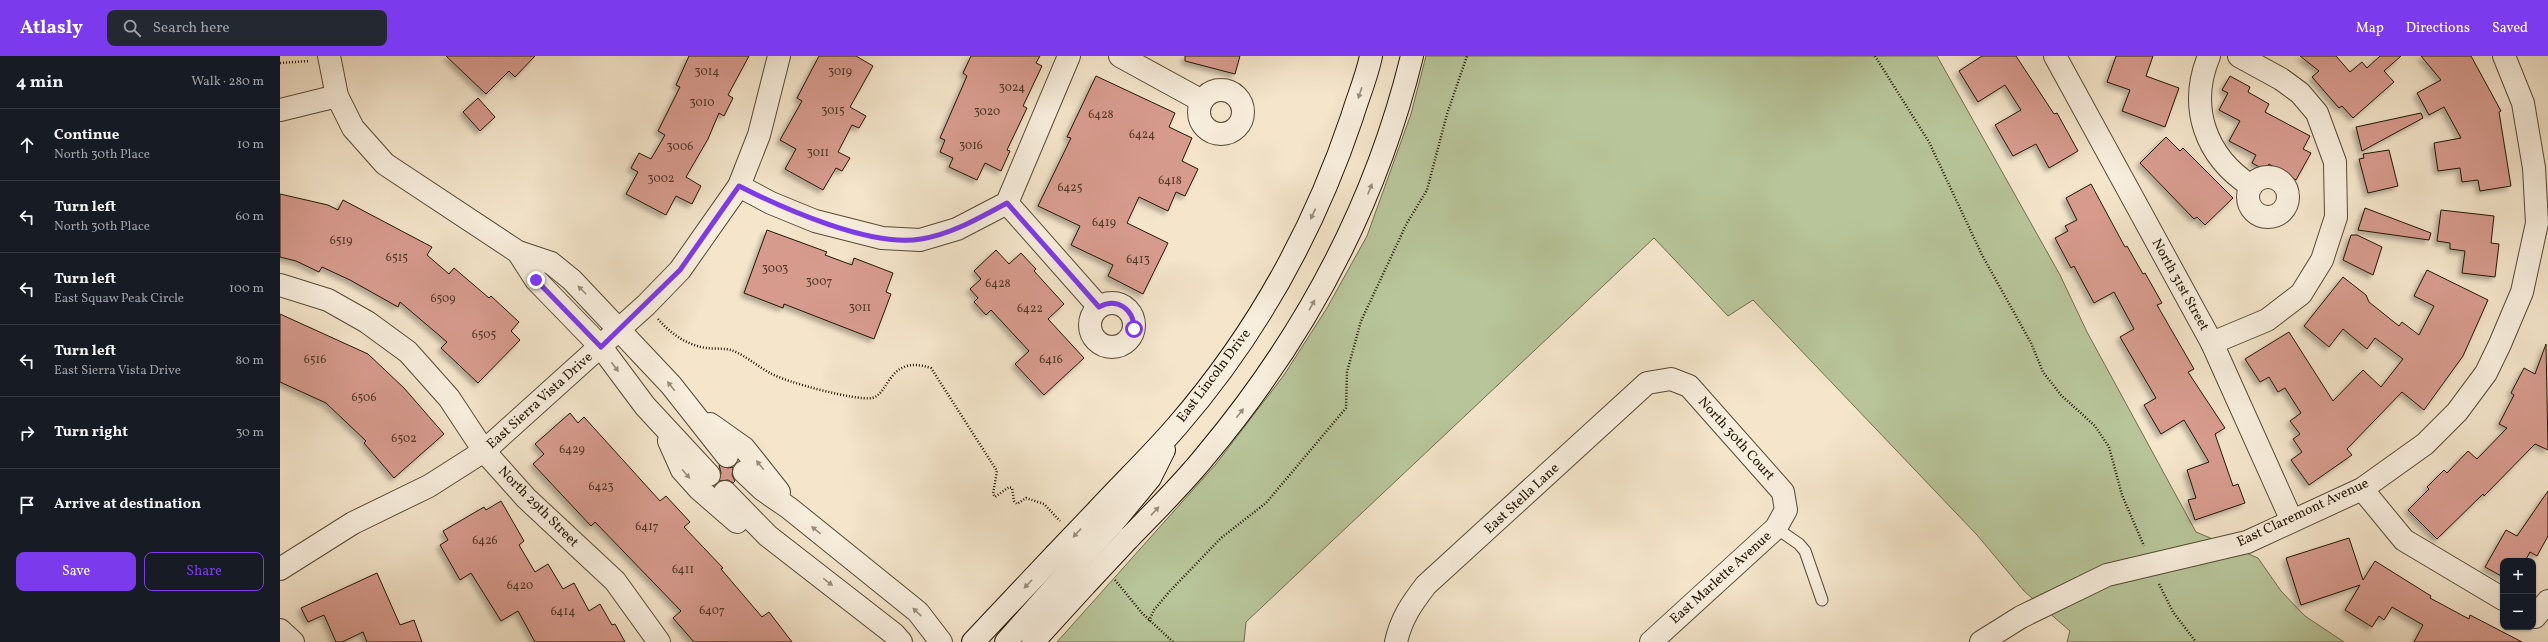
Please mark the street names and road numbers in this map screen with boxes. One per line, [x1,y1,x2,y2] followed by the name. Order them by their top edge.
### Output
[2147,235,2213,335] street label: North 31st Street
[1173,325,1256,427] street label: East Lincoln Drive
[483,348,597,454] street label: East Sierra Vista Drive
[1693,393,1779,485] street label: North 30th Court
[1480,459,1564,539] street label: East Stella Lane
[493,462,583,552] street label: North 29th Street
[2234,474,2372,552] street label: East Claremont Avenue
[1666,527,1776,629] street label: East Marlette Avenue

